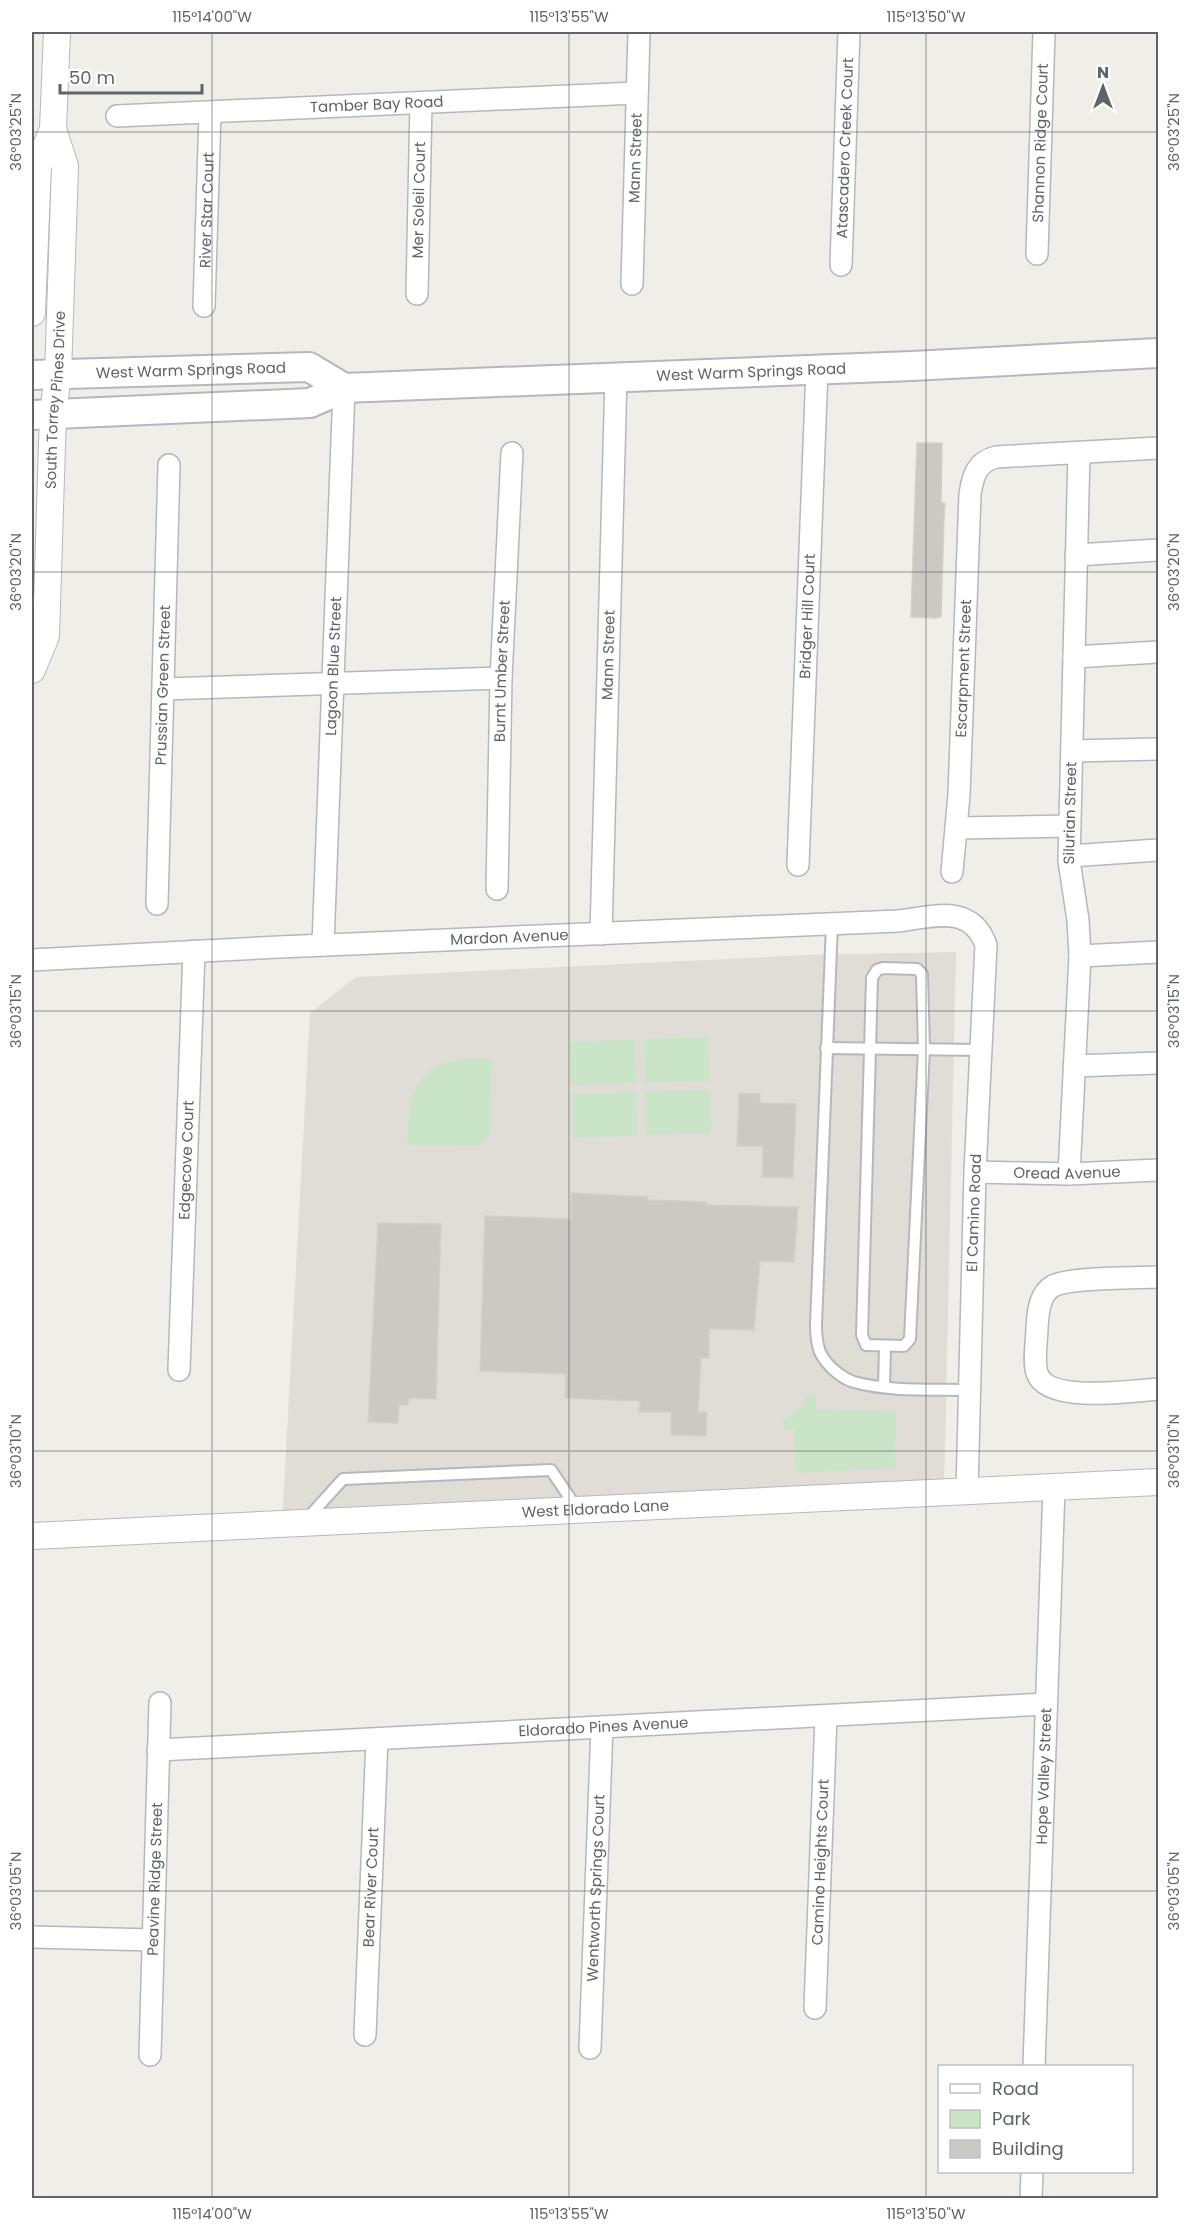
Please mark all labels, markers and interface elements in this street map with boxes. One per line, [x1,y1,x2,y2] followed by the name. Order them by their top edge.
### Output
[172,6,252,27] text: 115°14'00"W
[529,6,609,27] text: 115°13'55"W
[886,6,966,27] text: 115°13'50"W
[60,57,202,95] scale bar
[831,57,858,239] street label: Atascadero Creek Court
[1073,57,1133,117] north arrow
[1097,61,1109,84] text: N
[1027,63,1053,223] street label: Shannon Ridge Court
[69,65,115,90] text: 50 m
[310,91,444,117] street label: Tamber Bay Road
[5,93,26,171] text: 36°03'25"N
[1163,93,1184,171] text: 36°03'25"N
[623,113,647,203] street label: Mann Street
[407,141,430,259] street label: Mer Soleil Court
[194,152,219,268] street label: River Star Court
[40,311,70,490] street label: South Torrey Pines Drive
[96,357,286,383] street label: West Warm Springs Road
[656,358,847,386] street label: West Warm Springs Road
[5,533,26,611] text: 36°03'20"N
[1163,533,1184,611] text: 36°03'20"N
[794,553,820,679] street label: Bridger Hill Court
[320,596,346,736] street label: Lagoon Blue Street
[950,599,976,738] street label: Escarpment Street
[489,600,515,742] street label: Burnt Umber Street
[150,605,175,766] street label: Prussian Green Street
[596,610,620,700] street label: Mann Street
[1058,761,1081,865] street label: Silurian Street
[450,924,569,950] street label: Mardon Avenue
[5,974,26,1048] text: 36°03'15"N
[1163,974,1184,1048] text: 36°03'15"N
[173,1100,199,1220] street label: Edgecove Court
[961,1153,986,1273] street label: El Camino Road
[1013,1161,1121,1184] street label: Oread Avenue
[5,1414,26,1488] text: 36°03'10"N
[1163,1414,1184,1488] text: 36°03'10"N
[521,1494,669,1523] street label: West Eldorado Lane
[1031,1707,1056,1845] street label: Hope Valley Street
[518,1712,689,1741] street label: Eldorado Pines Avenue
[806,1778,834,1946] street label: Camino Heights Court
[581,1794,609,1982] street label: Wentworth Springs Court
[142,1802,167,1956] street label: Peavine Ridge Street
[358,1827,383,1948] street label: Bear River Court
[5,1852,26,1930] text: 36°03'05"N
[1163,1852,1184,1930] text: 36°03'05"N
[938,2065,1133,2173] legend
[992,2076,1039,2101] text: Road
[992,2106,1031,2131] text: Park
[992,2136,1064,2161] text: Building
[172,2203,252,2224] text: 115°14'00"W
[529,2203,609,2224] text: 115°13'55"W
[886,2203,966,2224] text: 115°13'50"W

